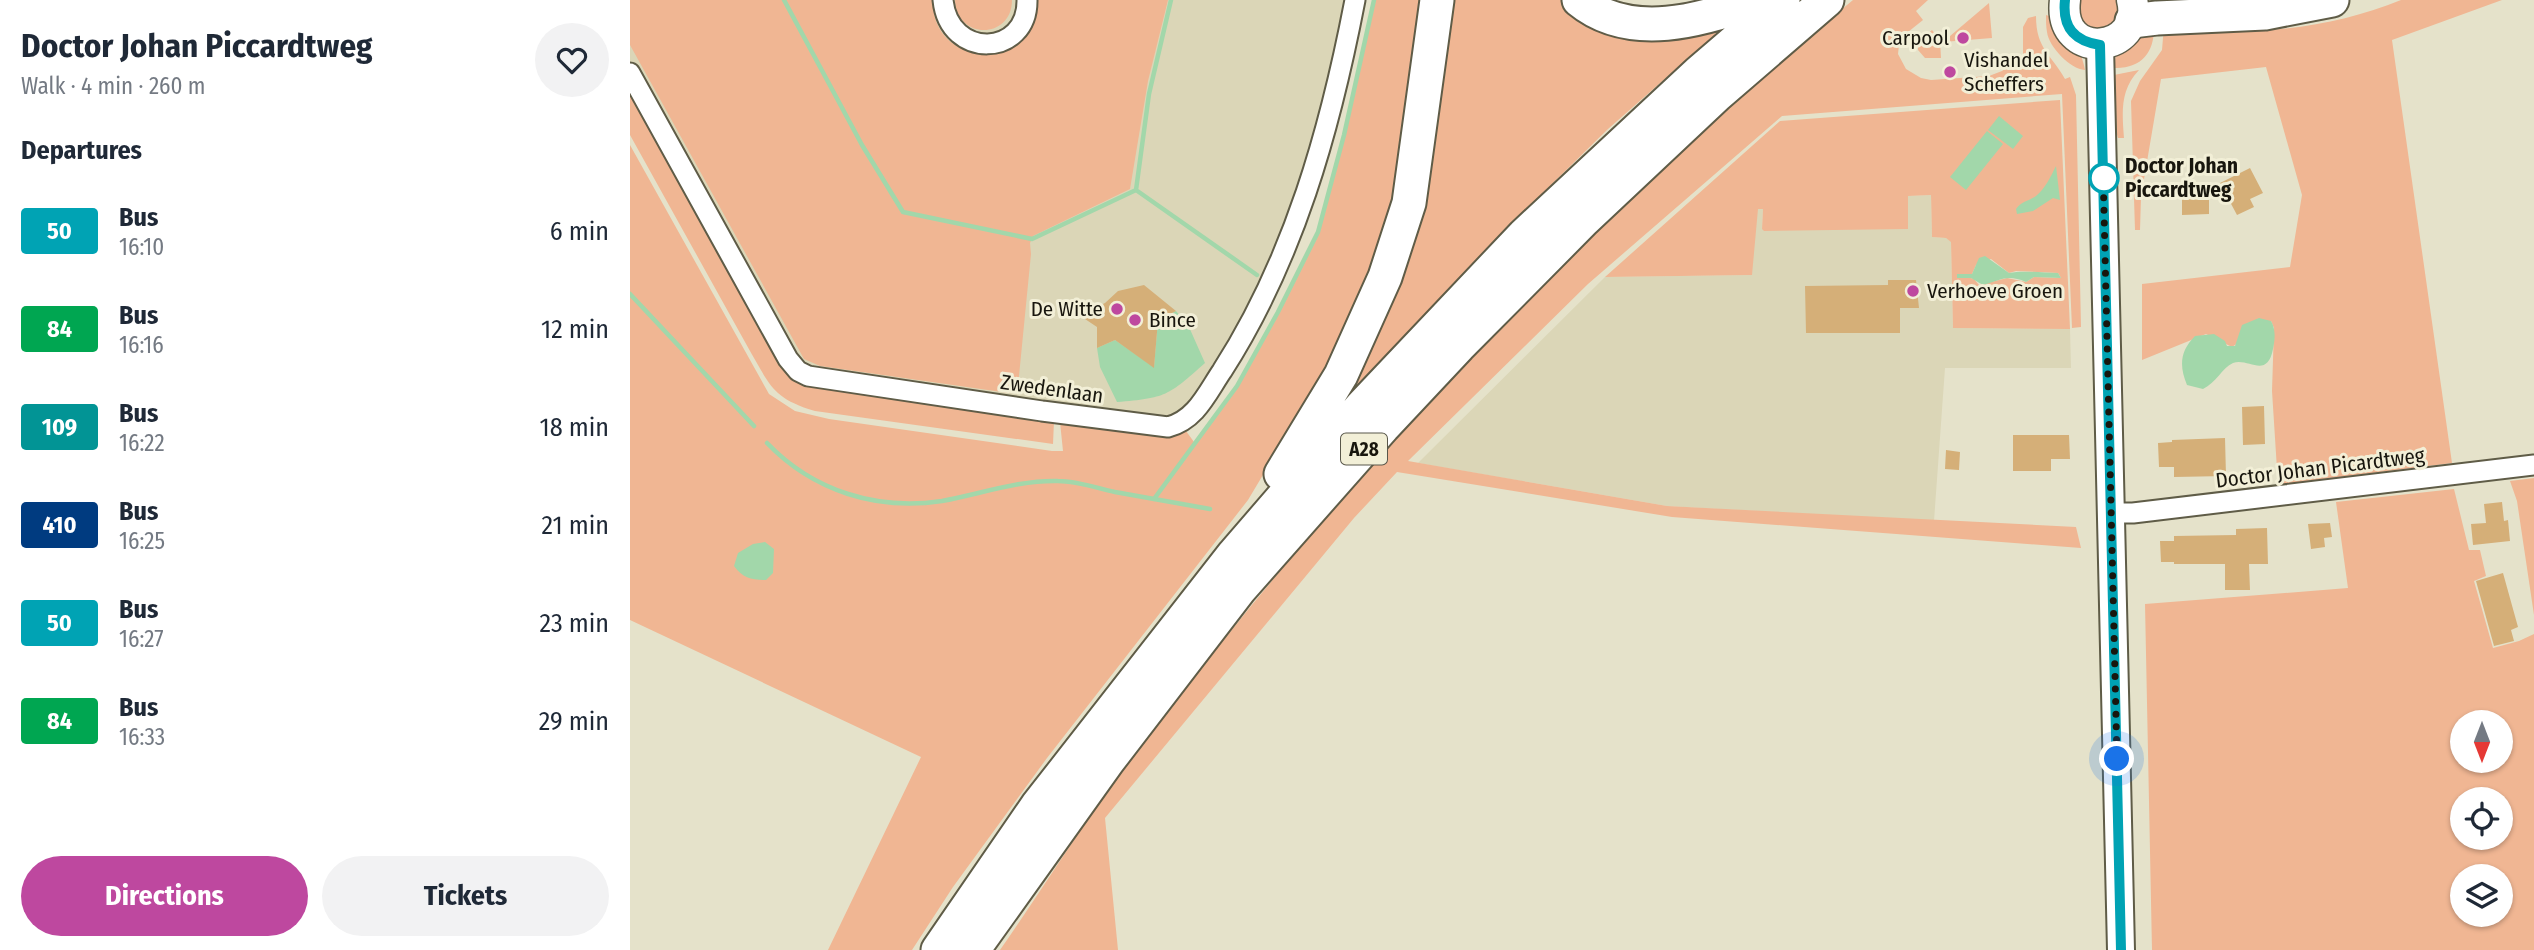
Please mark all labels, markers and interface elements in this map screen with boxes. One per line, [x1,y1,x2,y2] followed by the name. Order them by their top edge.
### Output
[535,23,609,97] button: heart
[1882,25,1949,51] place label: Carpool
[21,26,373,66] text: Doctor Johan Piccardtweg
[1955,30,1971,46] marker: Carpool
[1964,47,2049,97] place label: Vishandel Scheffers
[1942,64,1958,80] marker: Vishandel Scheffers
[21,72,206,100] text: Walk · 4 min · 260 m
[21,135,142,166] text: Departures
[2125,153,2238,203] place label: Doctor Johan Piccardtweg
[2089,163,2119,193] marker: Doctor Johan Piccardtweg
[119,202,158,233] text: Bus
[550,216,609,247] text: 6 min
[47,217,72,245] text: 50
[119,233,164,261] text: 16:10
[1927,278,2063,304] place label: Verhoeve Groen
[1905,283,1921,299] marker: Verhoeve Groen
[1031,296,1103,322] place label: De Witte
[119,300,158,331] text: Bus
[1109,301,1125,317] marker: De Witte
[1149,307,1196,333] place label: Bince
[1127,312,1143,328] marker: Bince
[541,314,609,345] text: 12 min
[47,315,72,343] text: 84
[119,331,164,359] text: 16:16
[999,369,1105,409] street label: Zwedenlaan
[119,398,158,429] text: Bus
[540,412,609,443] text: 18 min
[42,413,77,441] text: 109
[119,429,165,457] text: 16:22
[1341,433,1387,464] road number: A28
[2214,442,2426,494] street label: Doctor Johan Picardtweg
[119,496,158,527] text: Bus
[542,510,609,541] text: 21 min
[43,511,76,539] text: 410
[119,527,165,555] text: 16:25
[119,594,158,625] text: Bus
[540,608,609,639] text: 23 min
[47,609,72,637] text: 50
[119,625,164,653] text: 16:27
[119,692,158,723] text: Bus
[539,706,609,737] text: 29 min
[47,707,72,735] text: 84
[2450,710,2513,774] north arrow
[2450,710,2513,927] map controls
[119,723,165,751] text: 16:33
[2099,741,2134,776] your location
[2450,787,2513,850] button: locate
[21,856,308,936] button: Directions
[322,856,609,936] button: Tickets
[2450,864,2513,927] button: layers

